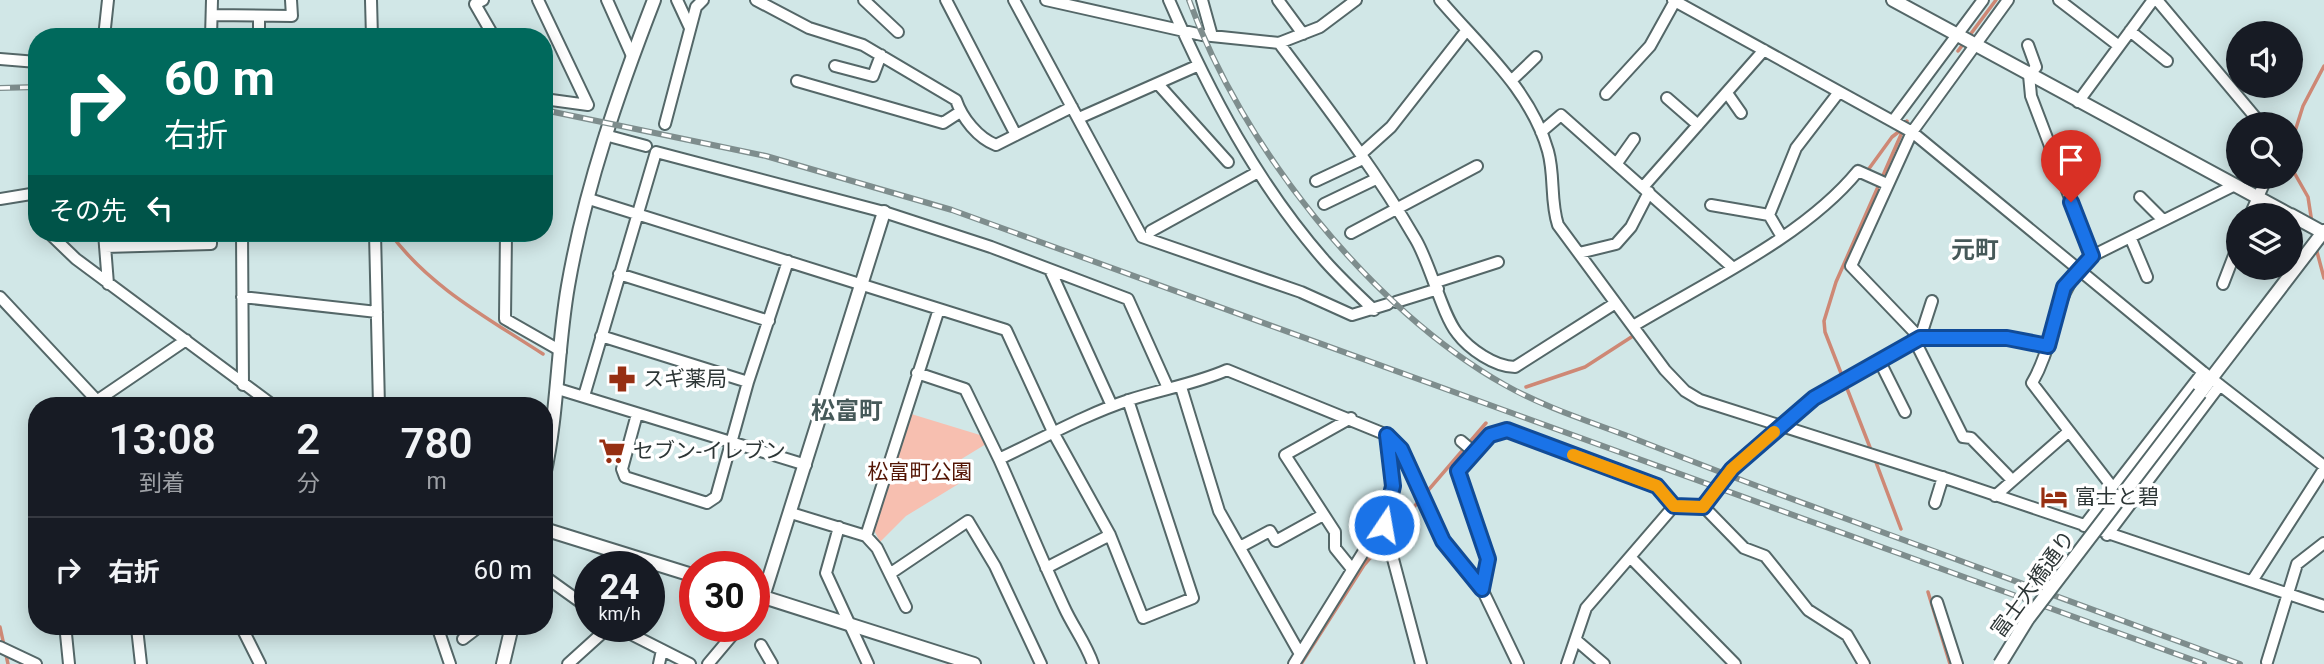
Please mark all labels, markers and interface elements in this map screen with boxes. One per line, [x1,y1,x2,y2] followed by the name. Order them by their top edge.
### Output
[2226,21,2303,280] map controls
[2226,21,2303,98] button: sound
[164,50,275,107] text: 60 m
[49,56,140,147] icon: right
[2226,112,2303,189] button: search
[164,116,228,154] text: 右折
[2041,130,2101,202] pin
[2052,141,2090,179] icon: arrive
[141,189,179,227] icon: left
[49,196,127,226] text: その先
[2226,203,2303,280] button: layers
[1951,236,1999,264] district label: 元町
[607,364,637,394] pharmacy icon: スギ薬局
[643,367,727,391] place label: スギ薬局
[811,397,883,425] district label: 松富町
[108,415,216,464] text: 13:08
[296,415,320,464] text: 2
[401,419,473,468] text: 780
[597,436,627,466] supermarket icon: セブン-イレブン
[633,439,786,463] place label: セブン-イレブン
[868,460,973,484] park label: 松富町公園
[427,468,447,495] text: m
[139,470,185,497] text: 到着
[297,470,320,497] text: 分
[2039,482,2069,512] hotel icon: 富士と碧
[2075,485,2159,509] place label: 富士と碧
[1347,488,1421,562] position arrow
[1986,526,2080,642] street label: 富士大橋通り
[49,551,87,589] icon: right
[679,551,770,642] speed limit sign: 30
[474,555,532,585] text: 60 m
[108,557,160,587] text: 右折
[599,567,640,608] text: 24
[598,603,641,624] text: km/h

